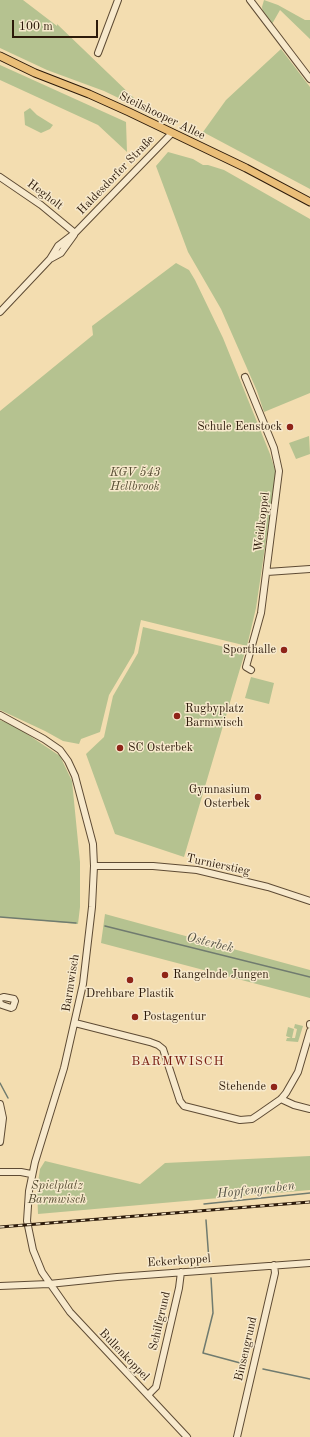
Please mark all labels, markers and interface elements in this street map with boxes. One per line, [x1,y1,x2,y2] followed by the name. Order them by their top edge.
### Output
[14,12,100,38] scale bar
[19,21,53,33] text: 100 m
[117,89,207,143] street label: Steilshooper Allee
[74,132,158,218] street label: Haldesdorfer Straße
[24,177,66,213] street label: Hegholt
[197,420,282,434] place label: Schule Eenstock
[285,422,295,432] marker: Schule Eenstock
[110,466,160,494] park label: KGV 543 Hellbrook
[251,491,273,553] street label: Weidkoppel
[223,643,276,657] place label: Sporthalle
[279,645,289,655] marker: Sporthalle
[185,702,244,730] place label: Rugbyplatz Barmwisch
[172,711,182,721] marker: Rugbyplatz Barmwisch
[128,741,193,755] place label: SC Osterbek
[115,743,125,753] marker: SC Osterbek
[189,783,250,811] place label: Gymnasium Osterbek
[253,792,263,802] marker: Gymnasium Osterbek
[185,851,251,879] street label: Turnierstieg
[185,930,235,956] water label: Osterbek
[59,953,83,1013] street label: Barmwisch
[173,968,269,982] place label: Rangelnde Jungen
[160,970,170,980] marker: Rangelnde Jungen
[125,975,135,985] marker: Drehbare Plastik
[86,987,174,1001] place label: Drehbare Plastik
[143,1010,206,1024] place label: Postagentur
[130,1012,140,1022] marker: Postagentur
[131,1054,225,1070] district label: BARMWISCH
[219,1080,266,1094] place label: Stehende
[269,1082,279,1092] marker: Stehende
[216,1178,296,1202] water label: Hopfengraben
[28,1179,86,1207] park label: Spielplatz Barmwisch
[147,1252,211,1270] street label: Eckerkoppel
[146,1290,174,1352] street label: Schilfgrund
[232,1315,260,1383] street label: Binsengrund
[96,1326,152,1384] street label: Bullenkoppel

